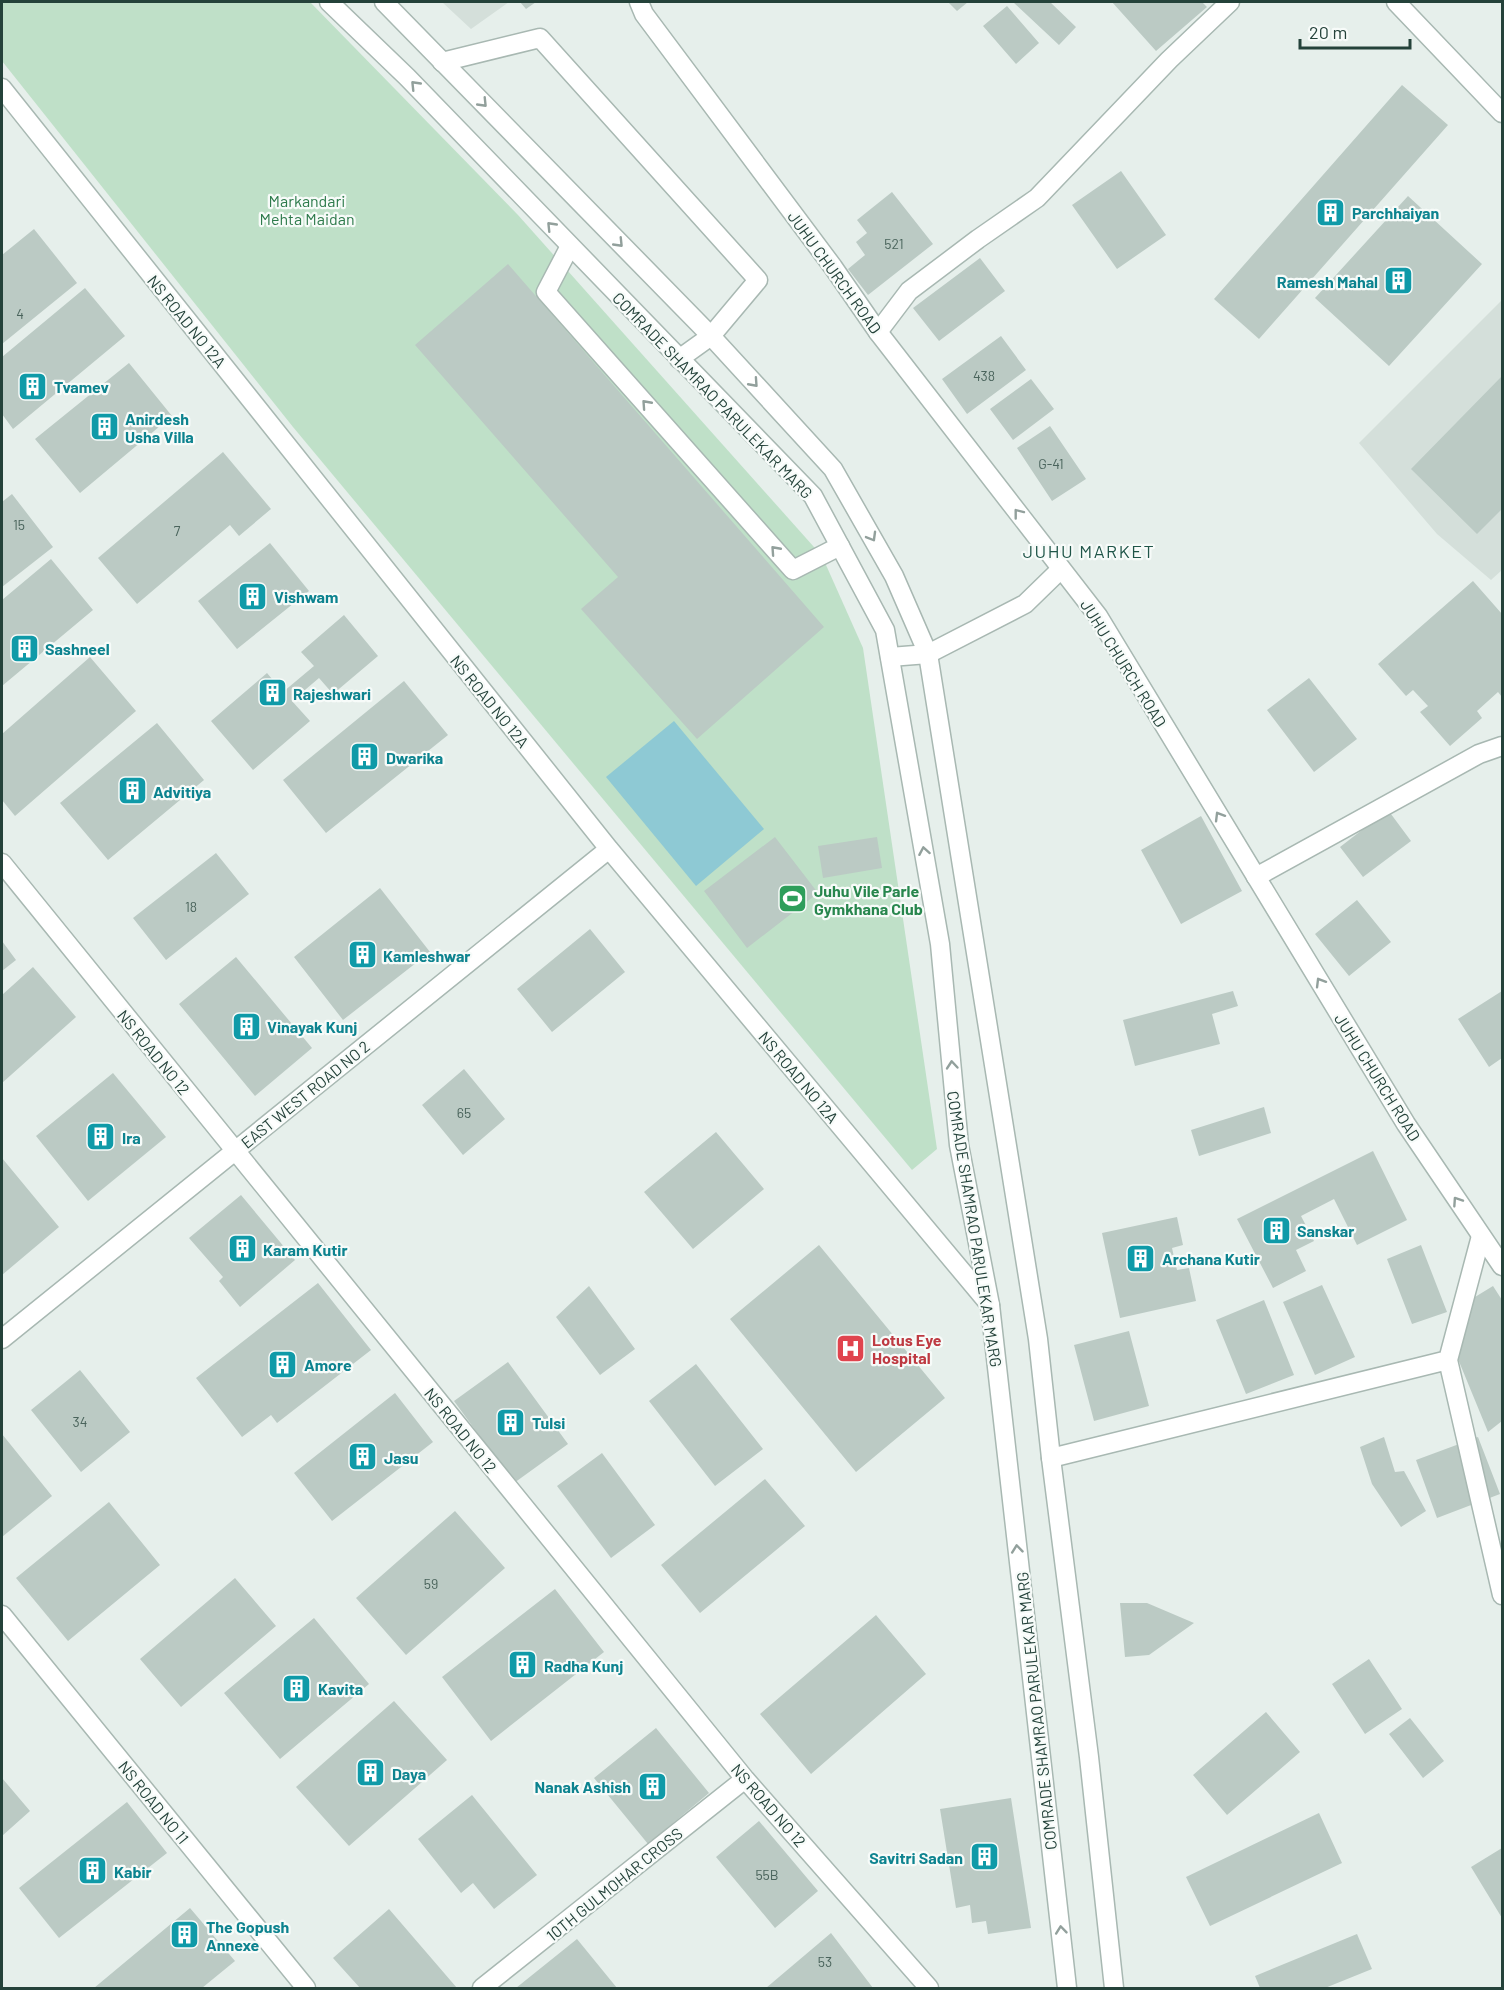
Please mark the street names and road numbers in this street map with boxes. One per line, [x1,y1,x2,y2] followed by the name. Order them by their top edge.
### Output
[784,207,886,337] street label: JUHU CHURCH ROAD
[144,271,230,371] street label: NS ROAD NO 12A
[609,288,817,502] street label: COMRADE SHAMRAO PARULEKAR MARG
[1077,596,1171,730] street label: JUHU CHURCH ROAD
[447,651,533,751] street label: NS ROAD NO 12A
[114,1006,194,1098] street label: NS ROAD NO 12
[1331,1010,1425,1144] street label: JUHU CHURCH ROAD
[755,1027,843,1127] street label: NS ROAD NO 12A
[237,1036,373,1152] street label: EAST WEST ROAD NO 2
[944,1089,1006,1369] street label: COMRADE SHAMRAO PARULEKAR MARG
[421,1384,501,1476] street label: NS ROAD NO 12
[1012,1571,1060,1851] street label: COMRADE SHAMRAO PARULEKAR MARG
[115,1757,193,1847] street label: NS ROAD NO 11
[728,1760,810,1850] street label: NS ROAD NO 12
[542,1823,686,1945] street label: 10TH GULMOHAR CROSS

